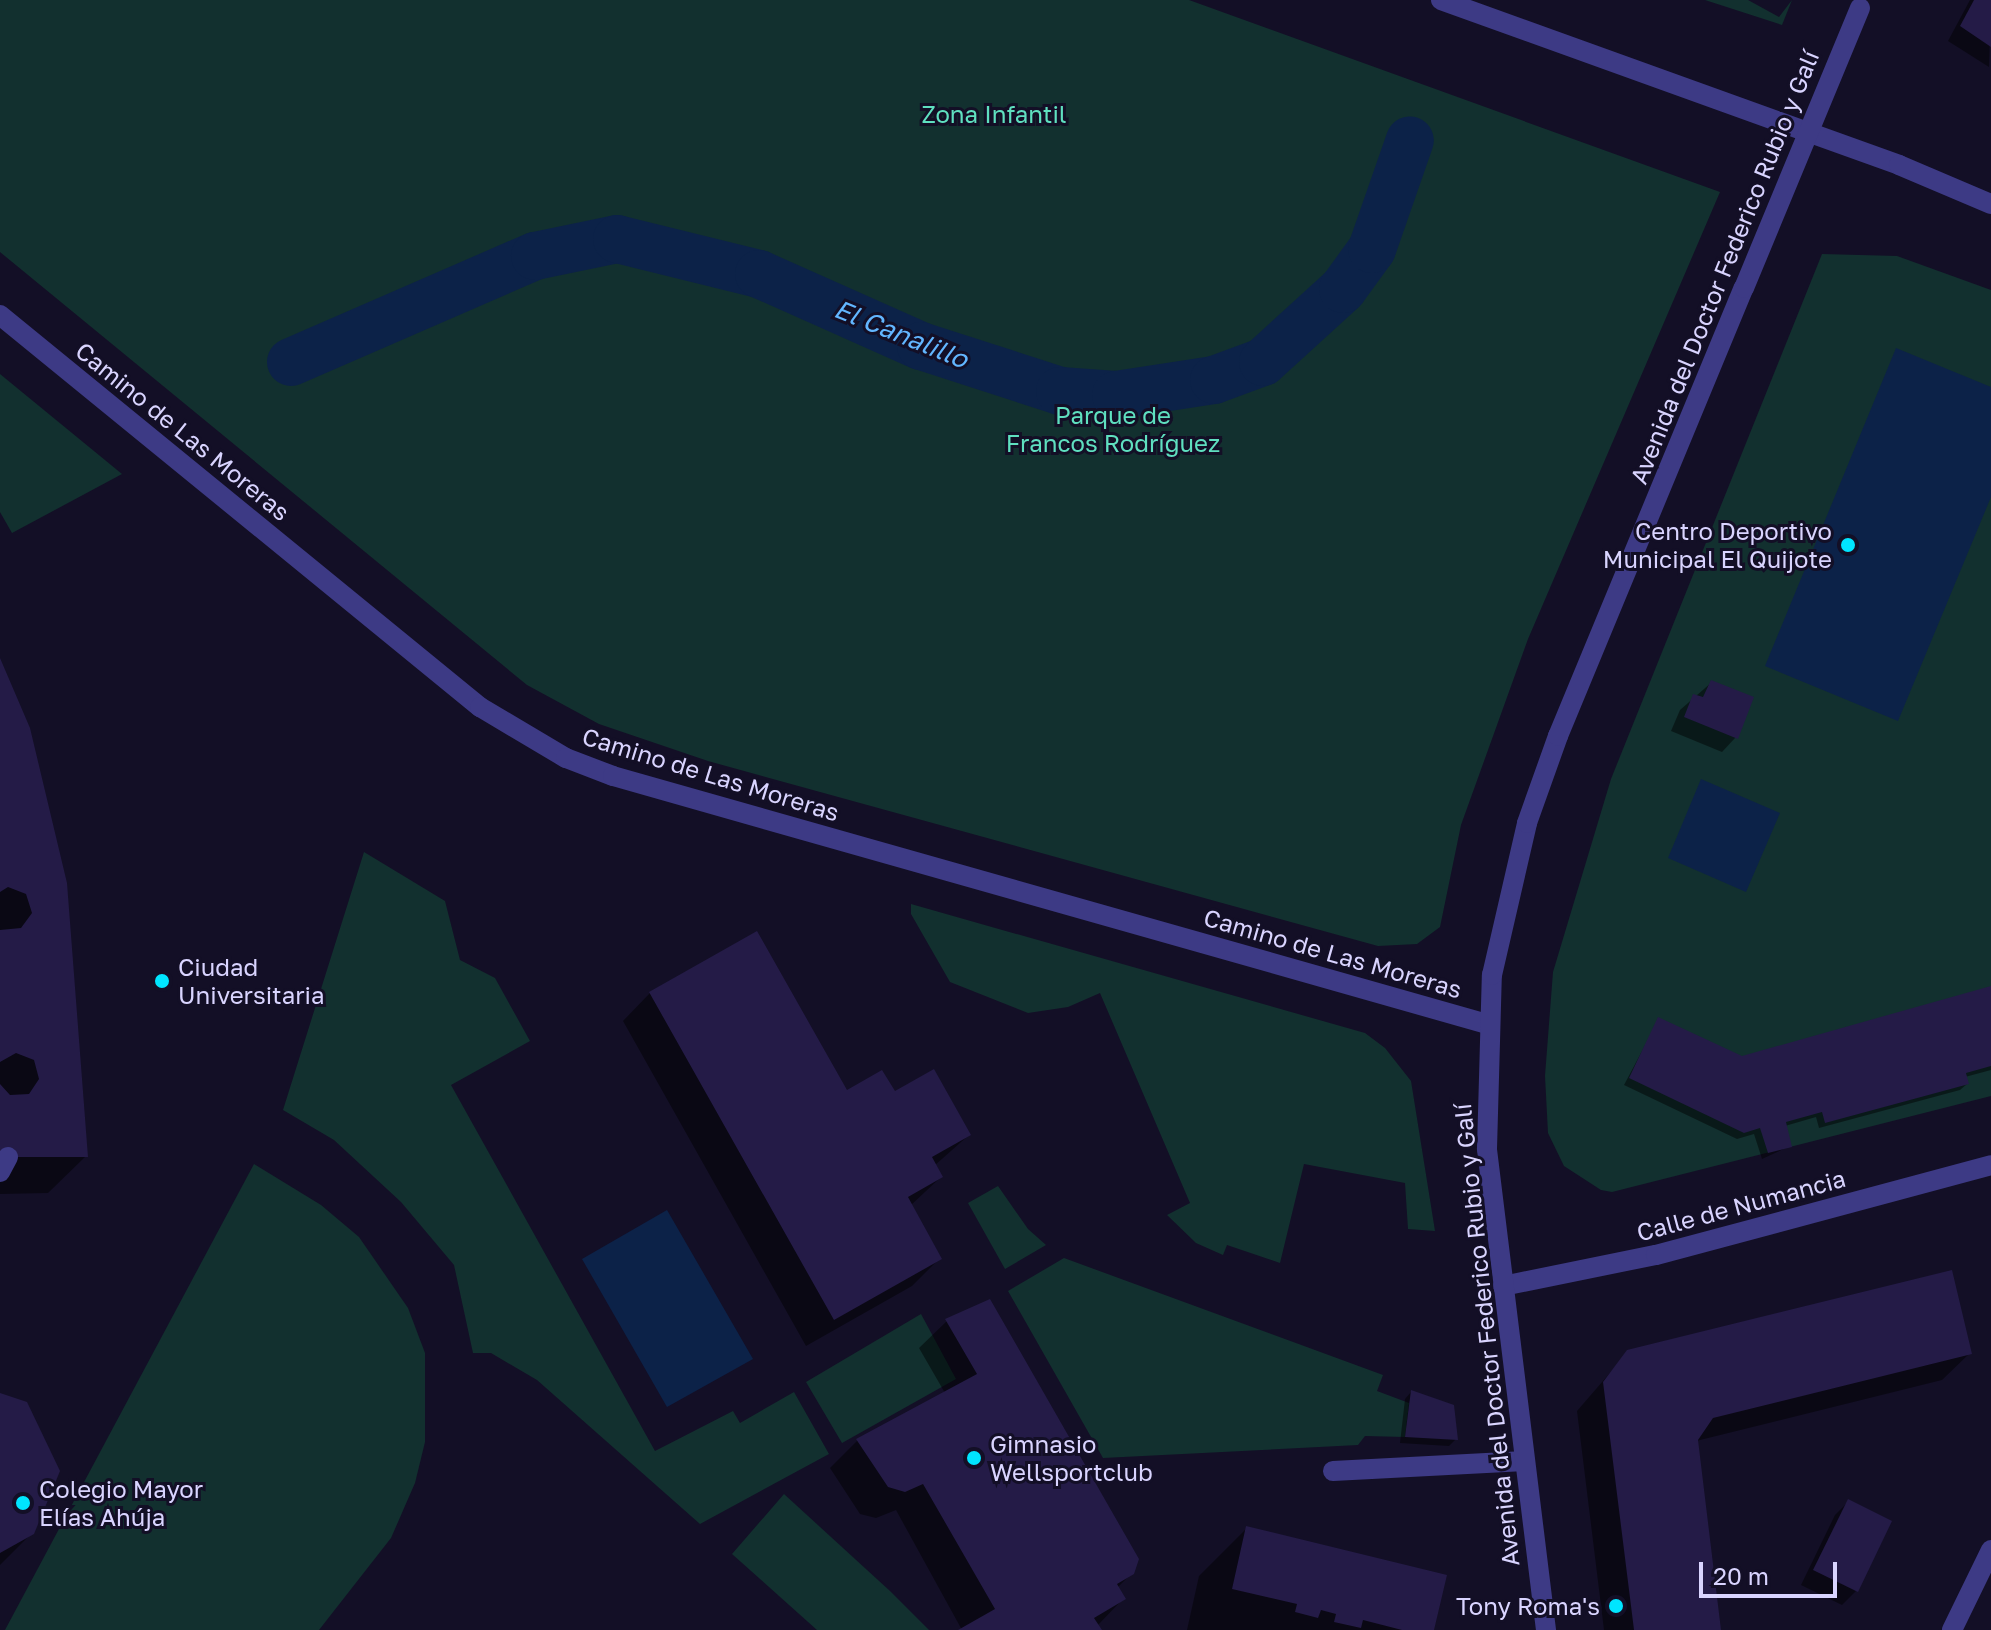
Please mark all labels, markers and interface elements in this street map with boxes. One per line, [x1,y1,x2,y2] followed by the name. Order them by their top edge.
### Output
[1624,46,1824,488] street label: Avenida del Doctor Federico Rubio y Galí
[921,100,1067,128] park label: Zona Infantil
[830,293,972,375] water label: El Canalillo
[70,336,296,526] street label: Camino de Las Moreras
[1006,401,1220,457] park label: Parque de Francos Rodríguez
[1603,517,1832,573] place label: Centro Deportivo Municipal El Quijote
[1839,536,1857,554] marker: Centro Deportivo Municipal El Quijote
[579,721,843,827] street label: Camino de Las Moreras
[1201,902,1465,1004] street label: Camino de Las Moreras
[178,953,325,1009] place label: Ciudad Universitaria
[153,972,171,990] marker: Ciudad Universitaria
[1447,1102,1525,1568] street label: Avenida del Doctor Federico Rubio y Galí
[1633,1163,1849,1247] street label: Calle de Numancia
[990,1430,1153,1486] place label: Gimnasio Wellsportclub
[965,1449,983,1467] marker: Gimnasio Wellsportclub
[39,1475,203,1531] place label: Colegio Mayor Elías Ahúja
[14,1494,32,1512] marker: Colegio Mayor Elías Ahúja
[1703,1546,1841,1596] scale bar
[1713,1561,1769,1590] text: 20 m
[1456,1592,1600,1620] place label: Tony Roma's
[1607,1597,1625,1615] marker: Tony Roma's

